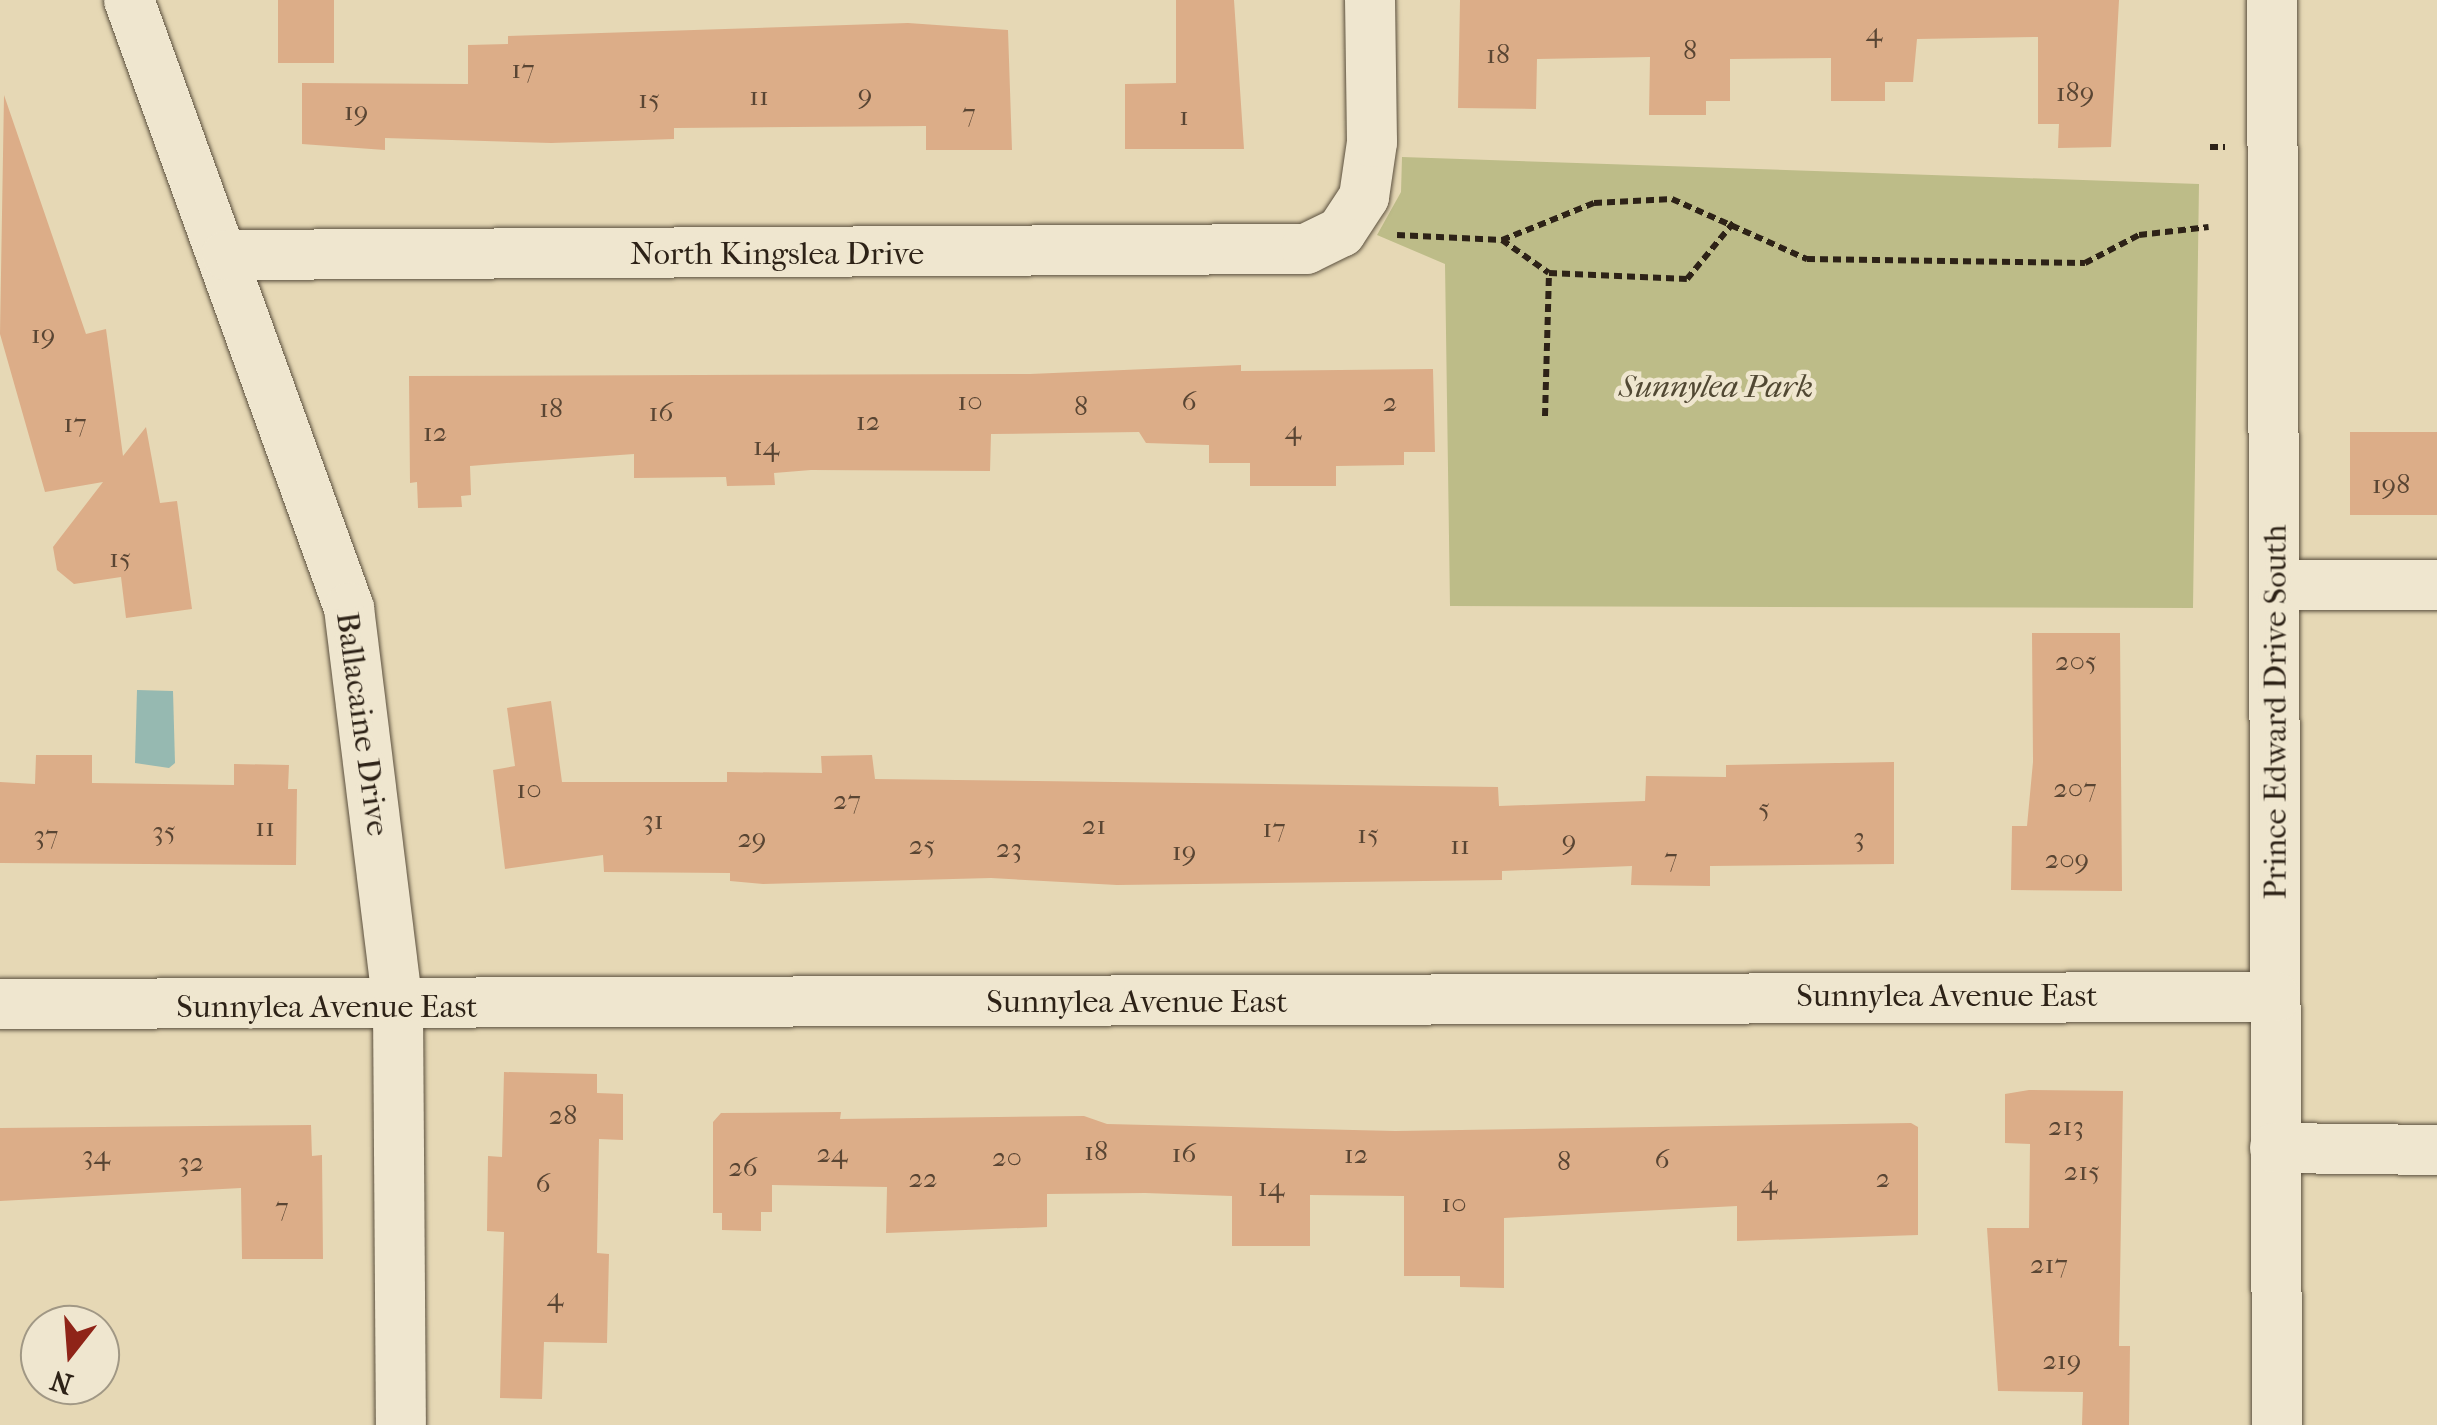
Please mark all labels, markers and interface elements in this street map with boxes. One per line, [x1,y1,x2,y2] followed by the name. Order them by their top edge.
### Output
[1866,15,1882,49] house number: 4
[1683,33,1697,67] house number: 8
[1486,37,1510,71] house number: 18
[511,52,535,86] house number: 17
[2056,75,2094,109] house number: 189
[858,77,872,111] house number: 9
[749,79,769,113] house number: 11
[638,82,660,116] house number: 15
[344,94,368,128] house number: 19
[962,96,976,130] house number: 7
[1179,99,1189,133] house number: 1
[630,235,924,273] street label: North Kingslea Drive
[31,317,55,351] house number: 19
[1619,368,1813,406] park label: Sunnylea Park
[957,384,983,418] house number: 10
[1181,384,1197,418] house number: 6
[1383,385,1397,419] house number: 2
[1074,389,1088,423] house number: 8
[539,391,563,425] house number: 18
[648,395,674,429] house number: 16
[856,404,880,438] house number: 12
[63,406,87,440] house number: 17
[1285,413,1301,447] house number: 4
[423,415,447,449] house number: 12
[753,429,779,463] house number: 14
[2372,467,2410,501] house number: 198
[2257,525,2295,899] street label: Prince Edward Drive South
[109,541,131,575] house number: 15
[327,610,397,838] street label: Ballacaine Drive
[2055,644,2097,678] house number: 205
[2053,771,2097,805] house number: 207
[516,772,542,806] house number: 10
[833,783,861,817] house number: 27
[1758,791,1770,825] house number: 5
[642,803,664,837] house number: 31
[1082,808,1106,842] house number: 21
[255,810,275,844] house number: 11
[1262,811,1286,845] house number: 17
[152,814,176,848] house number: 35
[1357,817,1379,851] house number: 15
[34,818,58,852] house number: 37
[1853,820,1865,854] house number: 3
[737,821,767,855] house number: 29
[1562,823,1576,857] house number: 9
[909,828,935,862] house number: 25
[1450,828,1470,862] house number: 11
[996,831,1022,865] house number: 23
[1172,834,1196,868] house number: 19
[1664,841,1678,875] house number: 7
[2045,842,2089,876] house number: 209
[1796,977,2098,1015] street label: Sunnylea Avenue East
[986,983,1288,1021] street label: Sunnylea Avenue East
[176,988,478,1026] street label: Sunnylea Avenue East
[549,1098,577,1132] house number: 28
[2048,1109,2084,1143] house number: 213
[1084,1134,1108,1168] house number: 18
[817,1136,847,1170] house number: 24
[1171,1136,1197,1170] house number: 16
[1344,1137,1368,1171] house number: 12
[82,1138,110,1172] house number: 34
[992,1140,1022,1174] house number: 20
[1654,1142,1670,1176] house number: 6
[1557,1144,1571,1178] house number: 8
[178,1145,204,1179] house number: 32
[728,1150,758,1184] house number: 26
[2064,1154,2100,1188] house number: 215
[909,1161,937,1195] house number: 22
[1876,1161,1890,1195] house number: 2
[535,1166,551,1200] house number: 6
[1761,1167,1777,1201] house number: 4
[1258,1170,1284,1204] house number: 14
[1441,1186,1467,1220] house number: 10
[275,1190,289,1224] house number: 7
[2030,1247,2068,1281] house number: 217
[547,1280,563,1314] house number: 4
[20,1305,120,1405] north arrow
[2042,1343,2082,1377] house number: 219
[47,1363,77,1401] text: N

